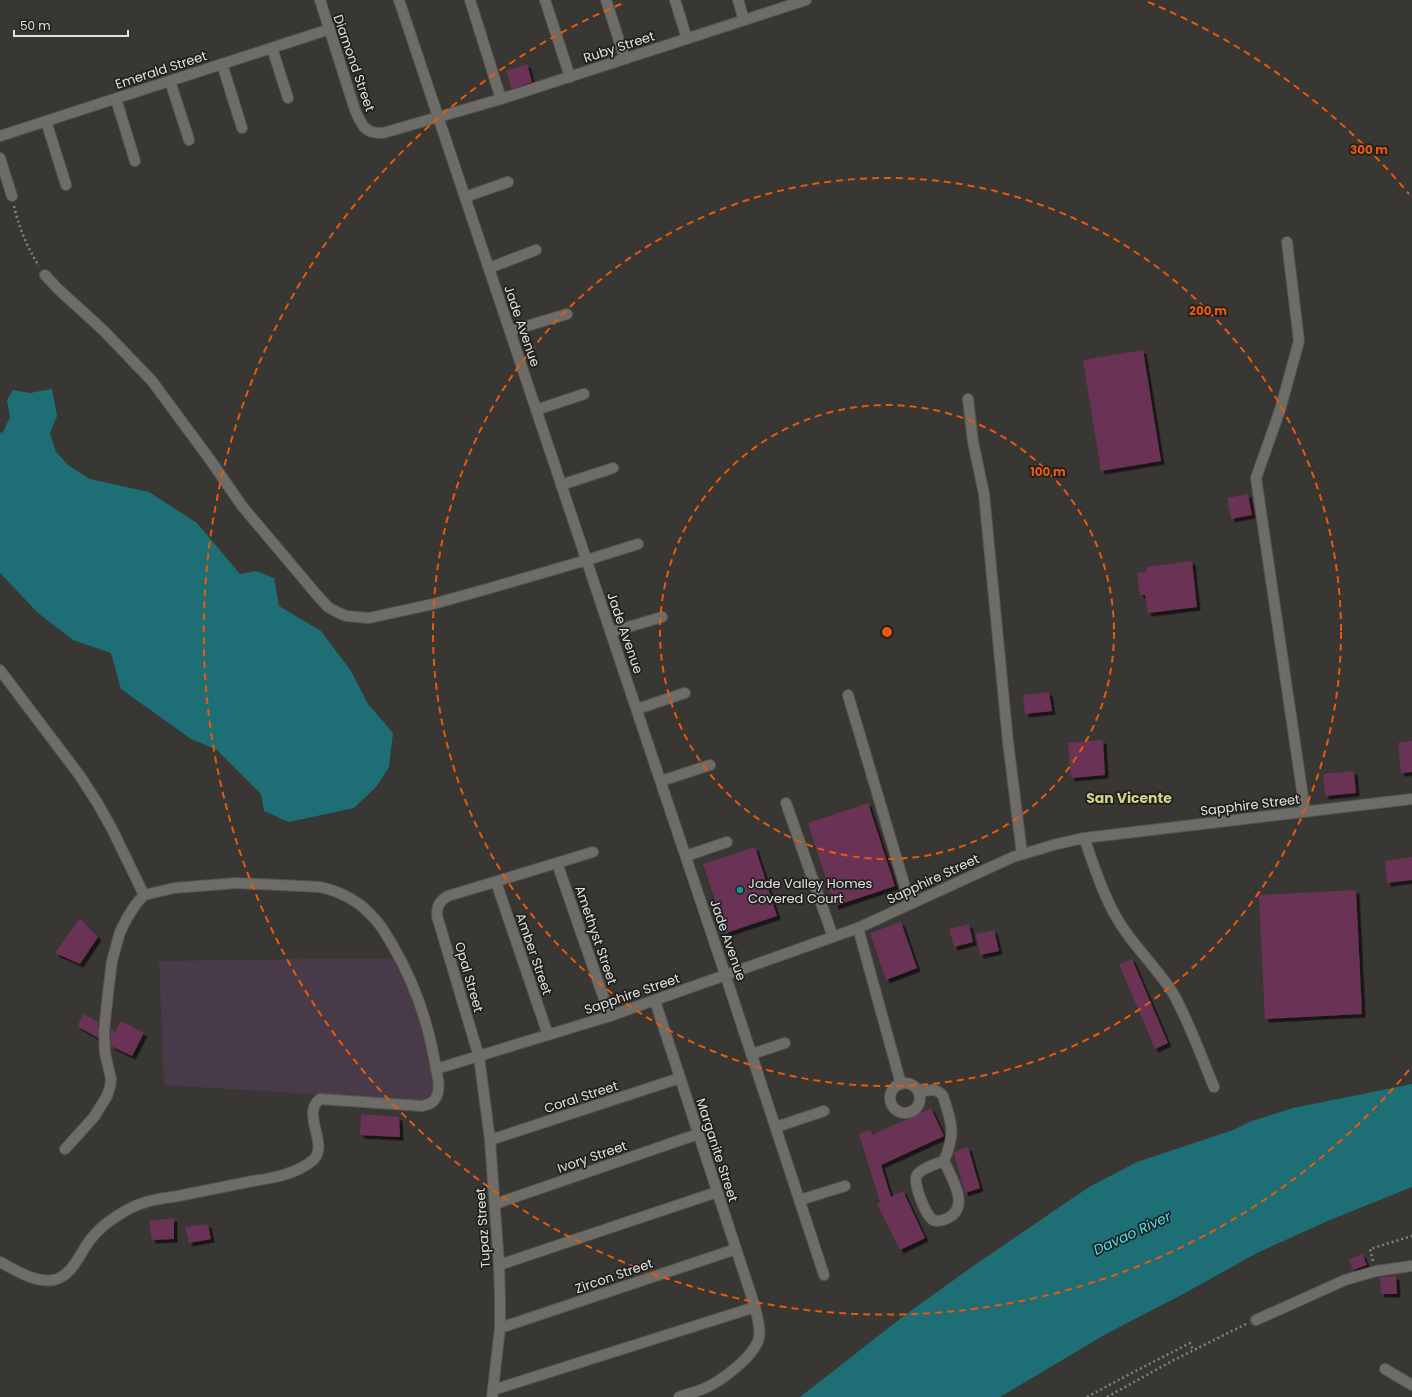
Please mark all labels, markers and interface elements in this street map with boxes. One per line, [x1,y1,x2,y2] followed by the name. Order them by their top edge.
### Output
[14,12,128,38] scale bar
[328,12,380,114] street label: Diamond Street
[20,17,51,34] text: 50 m
[581,26,657,67] street label: Ruby Street
[113,46,209,94] street label: Emerald Street
[1350,141,1388,158] text: 300 m
[499,283,545,369] street label: Jade Avenue
[1189,302,1227,319] text: 200 m
[1030,463,1066,480] text: 100 m
[602,590,648,676] street label: Jade Avenue
[880,625,894,639] centre of rings
[1086,788,1172,808] district label: San Vicente
[1199,789,1301,821] street label: Sapphire Street
[884,849,983,909] street label: Sapphire Street
[748,874,873,908] place label: Jade Valley Homes Covered Court
[570,883,622,987] street label: Amethyst Street
[735,885,745,895] marker: Jade Valley Homes Covered Court
[705,897,751,983] street label: Jade Avenue
[511,911,557,998] street label: Amber Street
[450,940,488,1015] street label: Opal Street
[582,969,683,1019] street label: Sapphire Street
[542,1076,621,1118] street label: Coral Street
[691,1096,743,1205] street label: Marganite Street
[555,1136,630,1178] street label: Ivory Street
[471,1187,495,1269] street label: Tupaz Street
[1090,1206,1175,1260] water label: Davao River
[573,1254,656,1298] street label: Zircon Street

